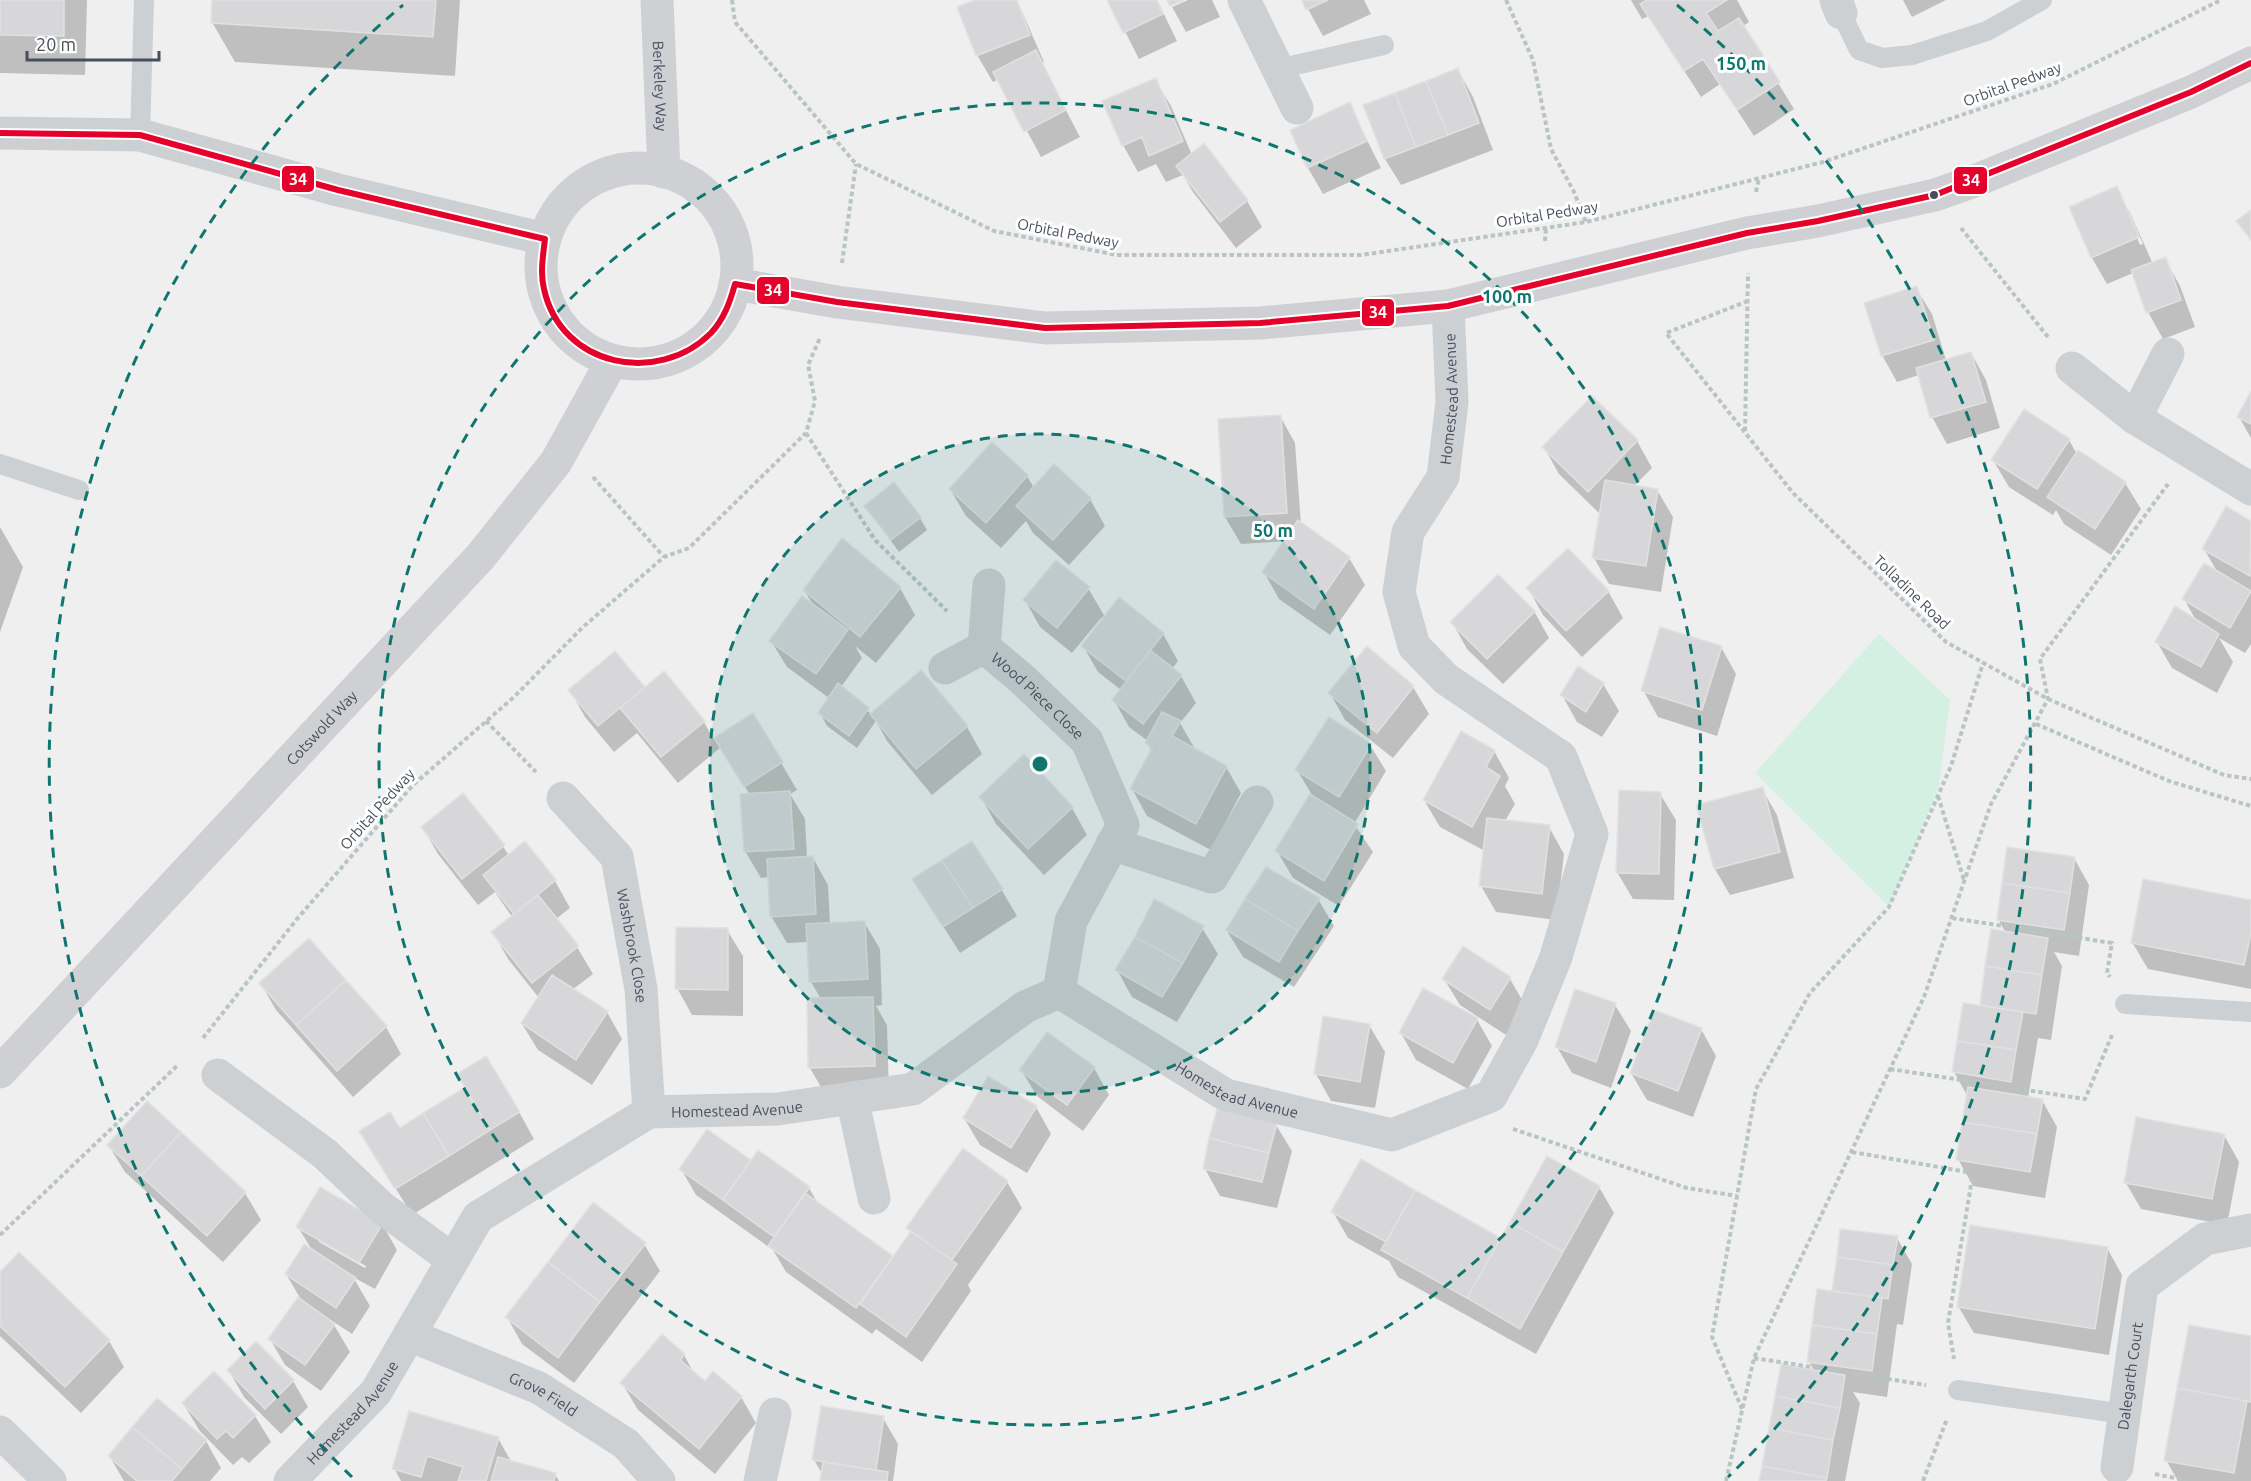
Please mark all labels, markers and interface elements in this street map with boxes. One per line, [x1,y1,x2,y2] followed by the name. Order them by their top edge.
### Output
[27,24,159,62] scale bar
[36,34,76,54] text: 20 m
[650,40,671,131] street label: Berkeley Way
[1716,53,1766,73] text: 150 m
[1961,58,2063,110] street label: Orbital Pedway
[281,165,315,193] line badge: 34
[1953,166,1988,195] line badge: 34
[289,170,307,188] text: 34
[1962,171,1980,189] text: 34
[1928,189,1940,201] unlabelled marker
[1495,198,1599,230] street label: Orbital Pedway
[1016,215,1120,251] street label: Orbital Pedway
[756,276,790,305] line badge: 34
[764,281,782,299] text: 34
[1482,286,1532,306] text: 100 m
[1361,298,1395,327] line badge: 34
[1369,303,1387,321] text: 34
[1436,333,1461,465] street label: Homestead Avenue
[1253,520,1293,540] text: 50 m
[1870,551,1954,633] street label: Tolladine Road
[988,649,1088,742] street label: Wood Piece Close
[282,687,360,768] street label: Cotswold Way
[1030,754,1050,774] centre of rings
[336,765,418,853] street label: Orbital Pedway
[614,887,650,1003] street label: Washbrook Close
[1173,1058,1300,1121] street label: Homestead Avenue
[671,1097,804,1120] street label: Homestead Avenue
[2114,1321,2145,1431] street label: Dalegarth Court
[303,1357,401,1467] street label: Homestead Avenue
[507,1368,581,1419] street label: Grove Field

